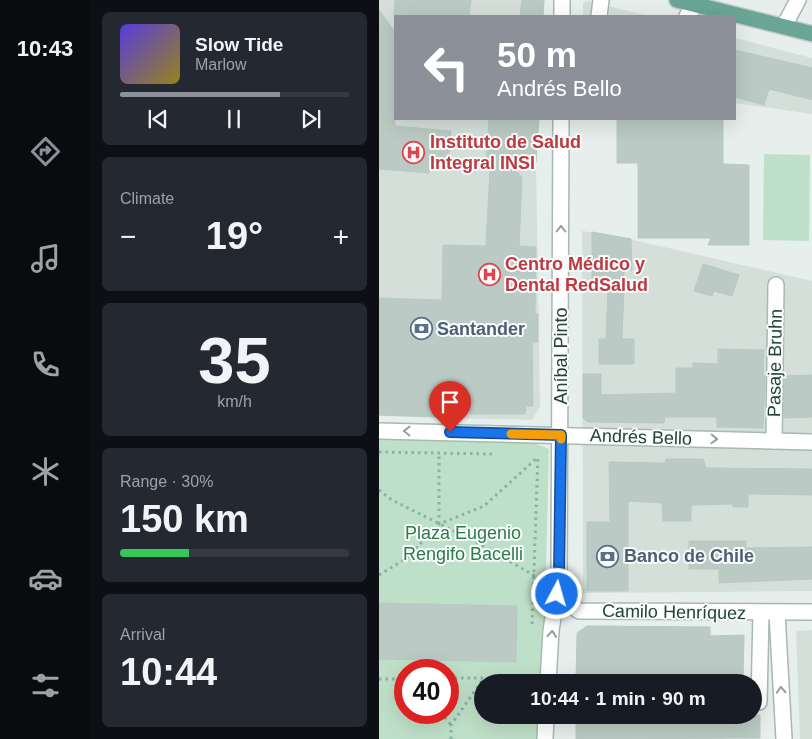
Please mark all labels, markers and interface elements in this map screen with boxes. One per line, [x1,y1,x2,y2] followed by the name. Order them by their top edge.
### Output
[195,34,283,55] text: Slow Tide
[414,35,479,100] icon: left
[497,35,577,74] text: 50 m
[17,36,73,61] text: 10:43
[195,56,247,73] text: Marlow
[497,76,622,101] text: Andrés Bello
[144,105,172,133] icon: previous
[220,105,248,133] icon: pause
[297,105,325,133] icon: next
[430,132,581,173] place label: Instituto de Salud Integral INSI
[28,134,63,169] icon: directions
[402,140,426,164] hospital icon: Instituto de Salud Integral INSI
[120,190,174,207] text: Climate
[206,215,263,257] text: 19°
[120,221,136,252] text: −
[333,221,349,252] text: +
[556,225,566,232] one-way arrow
[28,241,63,276] icon: music
[505,254,648,295] place label: Centro Médico y Dental RedSalud
[477,262,501,286] hospital icon: Centro Médico y Dental RedSalud
[551,307,571,405] street label: Aníbal Pinto
[764,309,786,417] street label: Pasaje Bruhn
[409,317,433,341] bank icon: Santander
[437,319,525,339] place label: Santander
[198,324,271,397] text: 35
[28,347,63,382] icon: phone
[429,381,471,432] pin
[436,388,464,416] icon: arrive
[217,393,252,410] text: km/h
[590,425,692,449] street label: Andrés Bello
[403,426,411,437] one-way arrow
[711,434,719,445] one-way arrow
[28,454,63,489] icon: climate
[120,473,213,490] text: Range · 30%
[120,498,249,540] text: 150 km
[403,523,523,564] park label: Plaza Eugenio Rengifo Bacelli
[596,544,620,568] bank icon: Banco de Chile
[624,546,754,566] place label: Banco de Chile
[28,561,63,596] icon: car
[530,567,582,619] position arrow
[602,601,746,623] street label: Camilo Henríquez
[120,626,165,643] text: Arrival
[546,630,557,638] one-way arrow
[120,651,217,693] text: 10:44
[394,659,459,724] speed limit sign: 40
[28,668,63,703] icon: filters
[776,686,787,694] one-way arrow
[530,688,706,709] text: 10:44 · 1 min · 90 m

